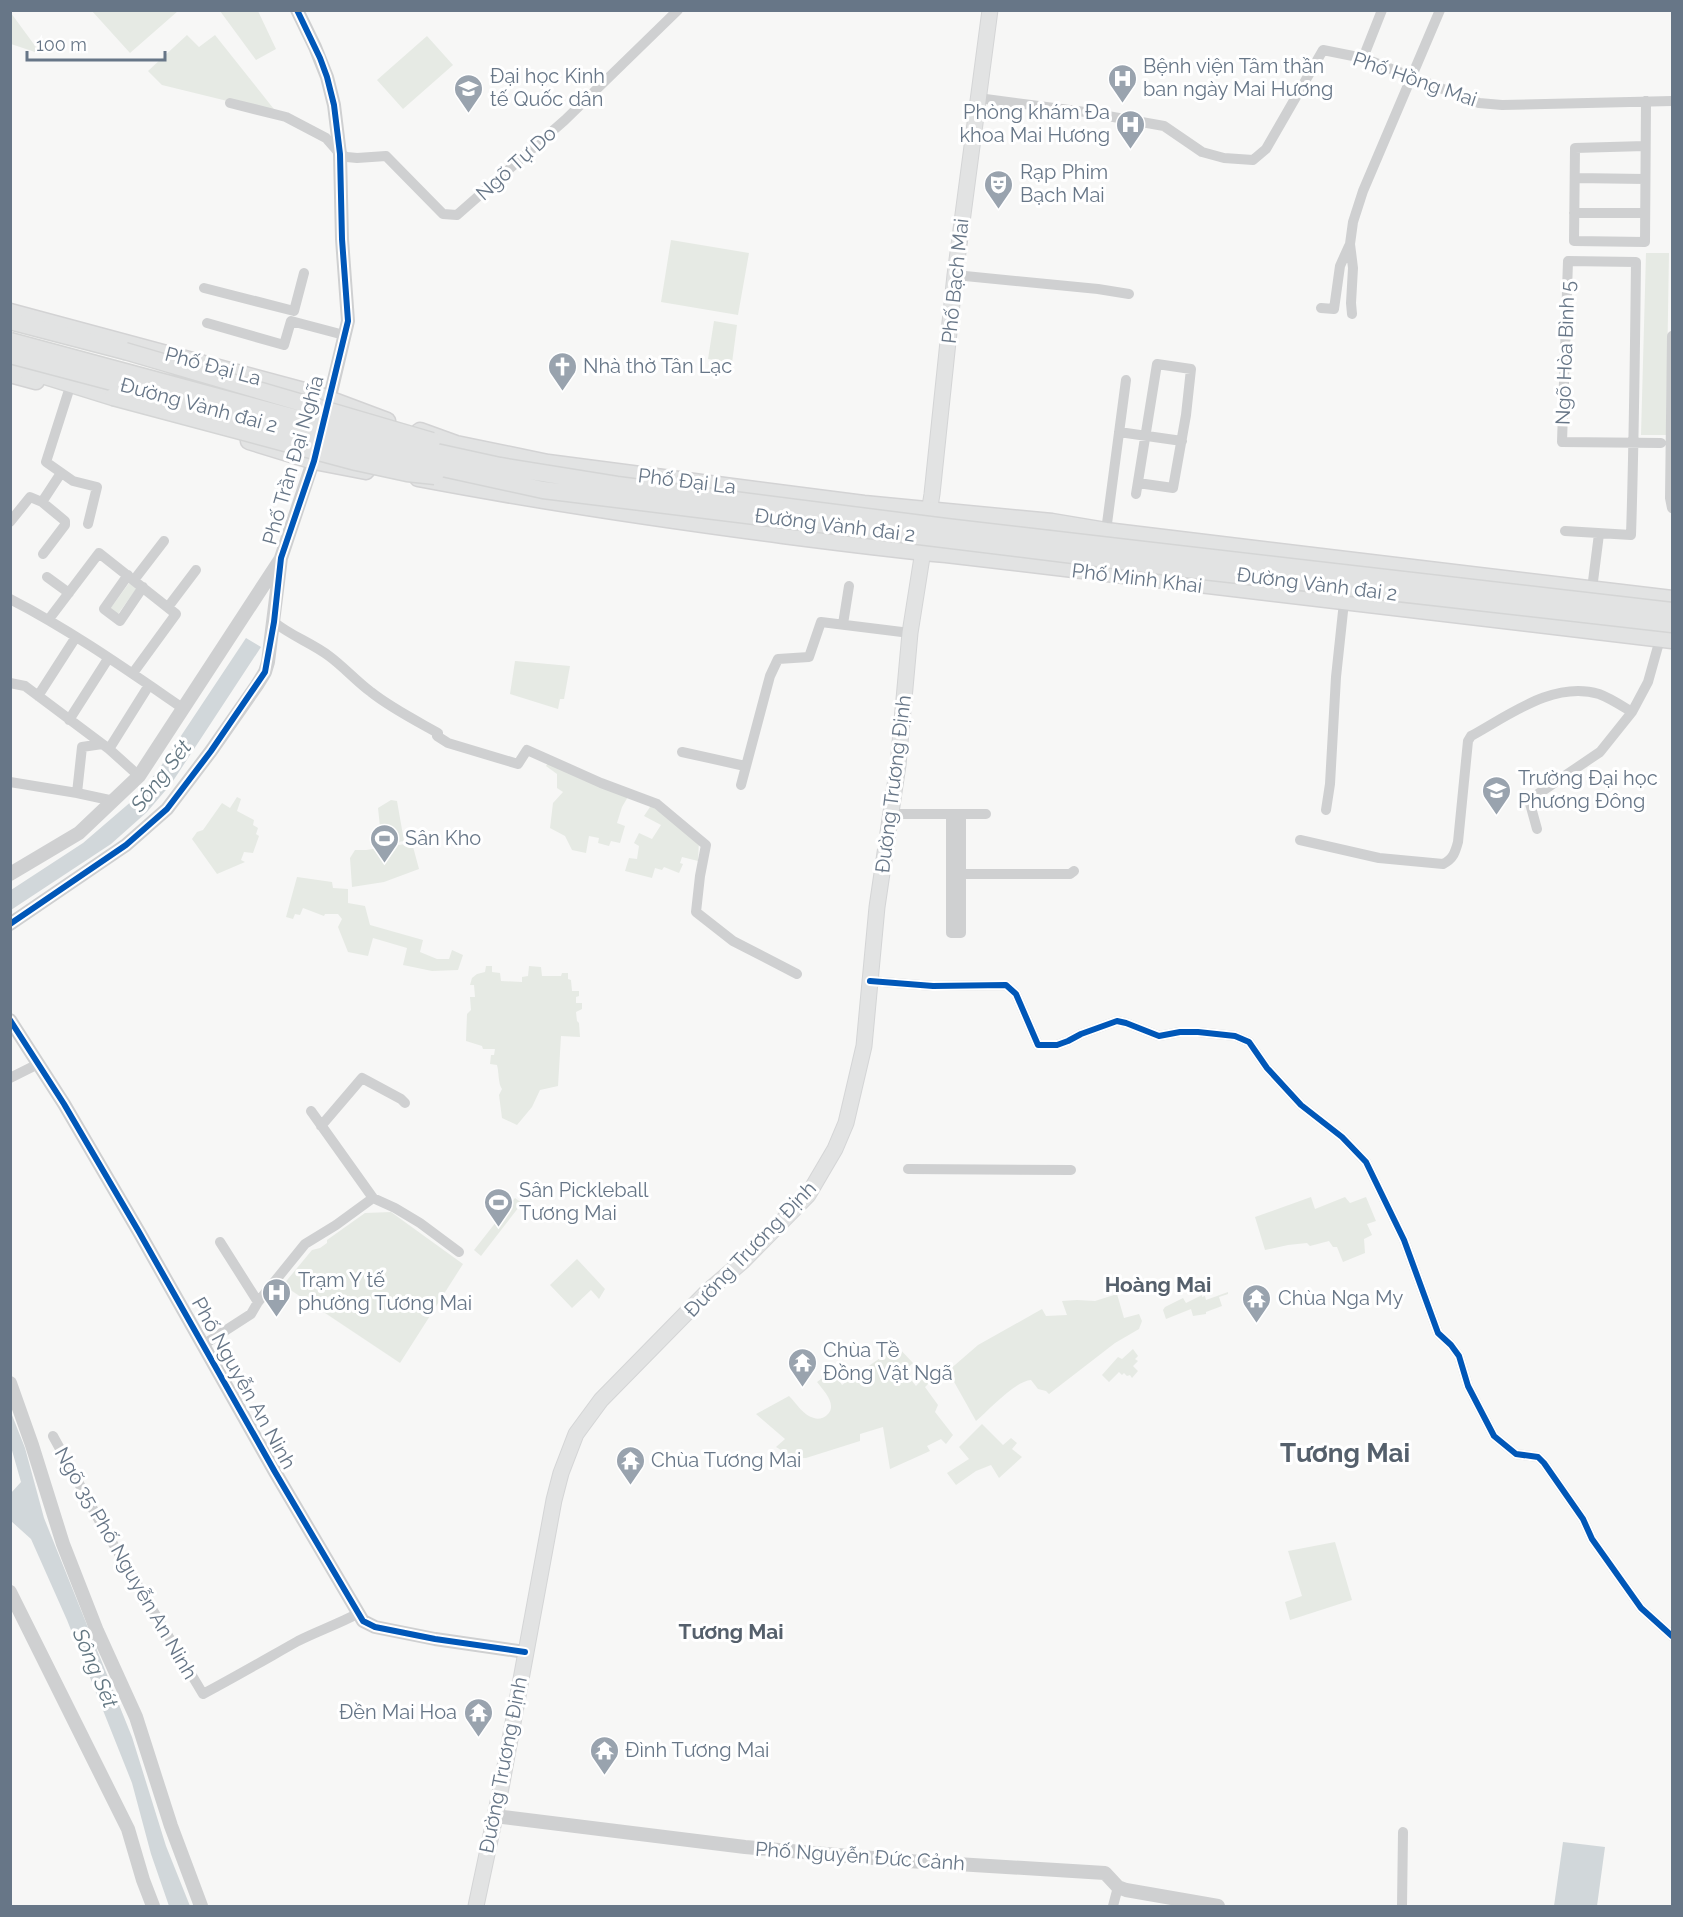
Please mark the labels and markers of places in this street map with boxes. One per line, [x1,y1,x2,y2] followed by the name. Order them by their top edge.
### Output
[1143,54,1333,101] place label: Bệnh viện Tâm thần ban ngày Mai Hương
[1106,62,1138,104] hospital icon: Bệnh viện Tâm thần ban ngày Mai Hương
[490,64,605,111] place label: Đại học Kinh tế Quốc dân
[453,72,485,114] school or university icon: Đại học Kinh tế Quốc dân
[959,100,1110,147] place label: Phòng khám Đa khoa Mai Hương
[1115,108,1147,150] hospital icon: Phòng khám Đa khoa Mai Hương
[1020,160,1108,207] place label: Rạp Phim Bạch Mai
[983,168,1015,210] theatre icon: Rạp Phim Bạch Mai
[546,350,578,392] church icon: Nhà thờ Tân Lạc
[583,354,732,378] place label: Nhà thờ Tân Lạc
[1518,766,1658,813] place label: Trường Đại học Phương Đông
[1481,774,1513,816] school or university icon: Trường Đại học Phương Đông
[368,822,400,864] sports icon: Sân Kho
[405,826,481,850] place label: Sân Kho
[519,1178,649,1225] place label: Sân Pickleball Tương Mai
[482,1186,514,1228] sports icon: Sân Pickleball Tương Mai
[298,1268,472,1315] place label: Trạm Y tế phường Tương Mai
[261,1276,293,1318] hospital icon: Trạm Y tế phường Tương Mai
[1241,1282,1273,1324] temple icon: Chùa Nga My
[1278,1286,1403,1310] place label: Chùa Nga My
[823,1338,953,1385] place label: Chùa Tề Đồng Vật Ngã
[786,1346,818,1388] temple icon: Chùa Tề Đồng Vật Ngã
[614,1444,646,1486] temple icon: Chùa Tương Mai
[651,1448,801,1472] place label: Chùa Tương Mai
[462,1696,494,1738] temple icon: Đền Mai Hoa
[339,1700,457,1724] place label: Đền Mai Hoa
[588,1734,620,1776] temple icon: Đình Tương Mai
[625,1738,769,1762] place label: Đình Tương Mai

